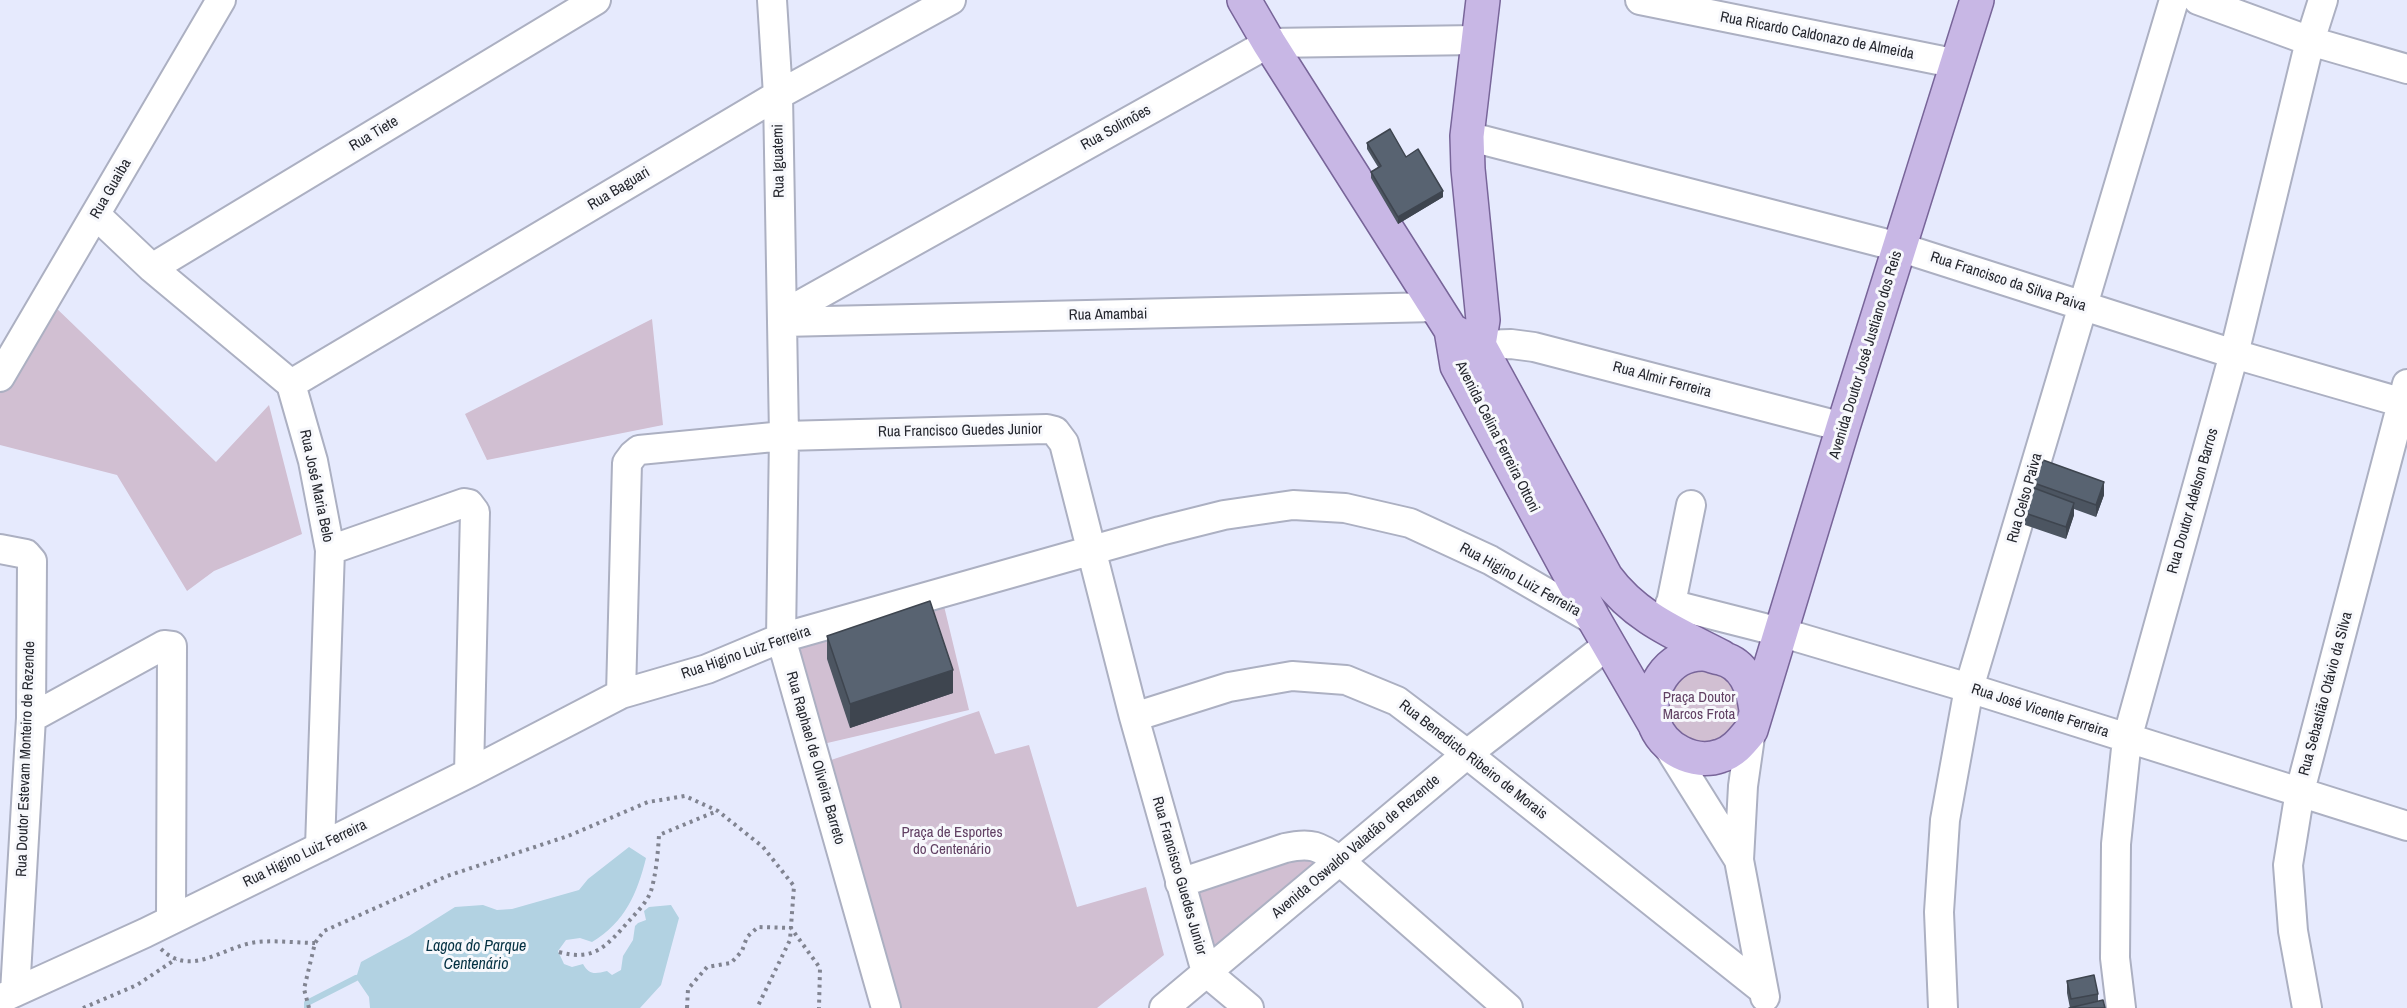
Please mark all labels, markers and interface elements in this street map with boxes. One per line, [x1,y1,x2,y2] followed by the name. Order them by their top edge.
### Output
[1719,8,1915,64] street label: Rua Ricardo Caldonazo de Almeida
[1078,101,1154,155] street label: Rua Solimões
[346,112,402,156] street label: Rua Tiete
[769,124,789,198] street label: Rua Iguatemi
[87,156,135,222] street label: Rua Guaiba
[585,164,653,214] street label: Rua Baguari
[1928,248,2088,316] street label: Rua Francisco da Silva Paiva
[1826,249,1906,461] street label: Avenida Doutor José Justiano dos Reis
[1069,305,1147,325] street label: Rua Amambai
[1451,358,1543,516] street label: Avenida Celina Ferreira Ottoni
[1611,358,1713,402] street label: Rua Almir Ferreira
[878,421,1042,441] street label: Rua Francisco Guedes Junior
[2164,426,2222,576] street label: Rua Doutor Adelson Barros
[295,428,337,544] street label: Rua José Maria Belo
[2004,451,2046,545] street label: Rua Celso Paiva
[1456,539,1584,621] street label: Rua Higino Luiz Ferreira
[2295,610,2357,778] street label: Rua Sebastião Otávio da Silva
[679,622,813,684] street label: Rua Higino Luiz Ferreira
[13,641,39,877] street label: Rua Doutor Estevam Monteiro de Rezende
[782,669,848,847] street label: Rua Raphael de Oliveira Barreto
[1969,680,2111,742] street label: Rua José Vicente Ferreira
[1663,689,1735,724] park label: Praça Doutor Marcos Frota
[1395,697,1551,823] street label: Rua Benedicto Ribeiro de Morais
[1268,771,1444,923] street label: Avenida Oswaldo Valadão de Rezende
[1148,795,1210,957] street label: Rua Francisco Guedes Junior
[240,816,370,892] street label: Rua Higino Luiz Ferreira
[901,824,1003,859] park label: Praça de Esportes do Centenário
[426,937,526,975] water label: Lagoa do Parque Centenário

